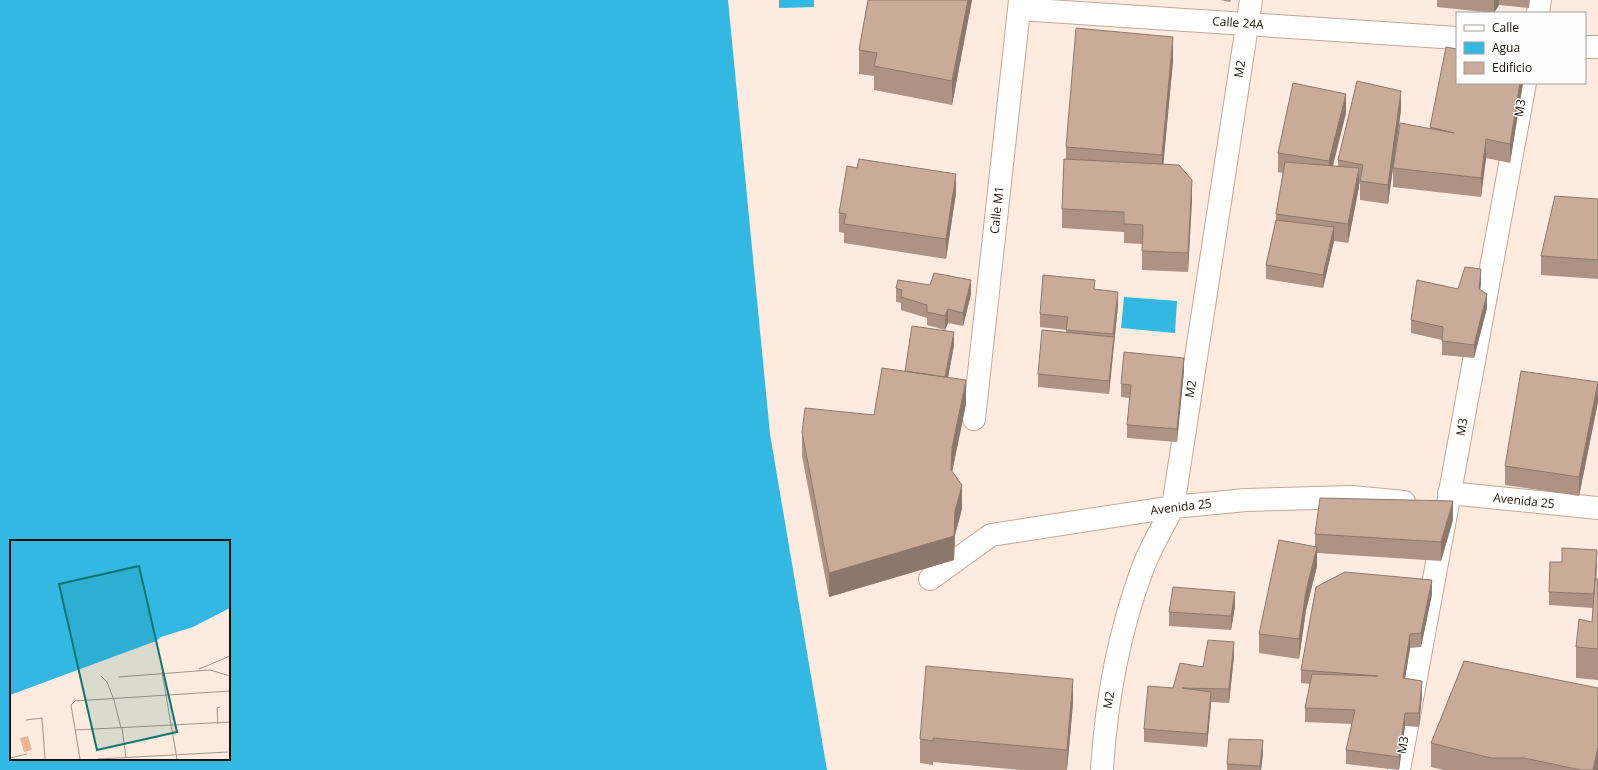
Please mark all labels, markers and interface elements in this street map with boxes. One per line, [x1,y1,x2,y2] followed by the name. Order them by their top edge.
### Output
[1212,12,1265,33] street label: Calle 24A
[1456,12,1586,84] legend
[1492,19,1519,36] text: Calle
[1492,39,1520,56] text: Agua
[1230,59,1249,79] street label: M2
[1492,59,1532,76] text: Edificio
[1510,98,1529,118] street label: M3
[986,185,1007,235] street label: Calle M1
[1181,379,1200,399] street label: M2
[1452,417,1471,437] street label: M3
[1493,489,1556,512] street label: Avenida 25
[1149,494,1213,519] street label: Avenida 25
[10,540,230,760] inset map
[1099,690,1118,710] street label: M2
[1393,735,1412,755] street label: M3

